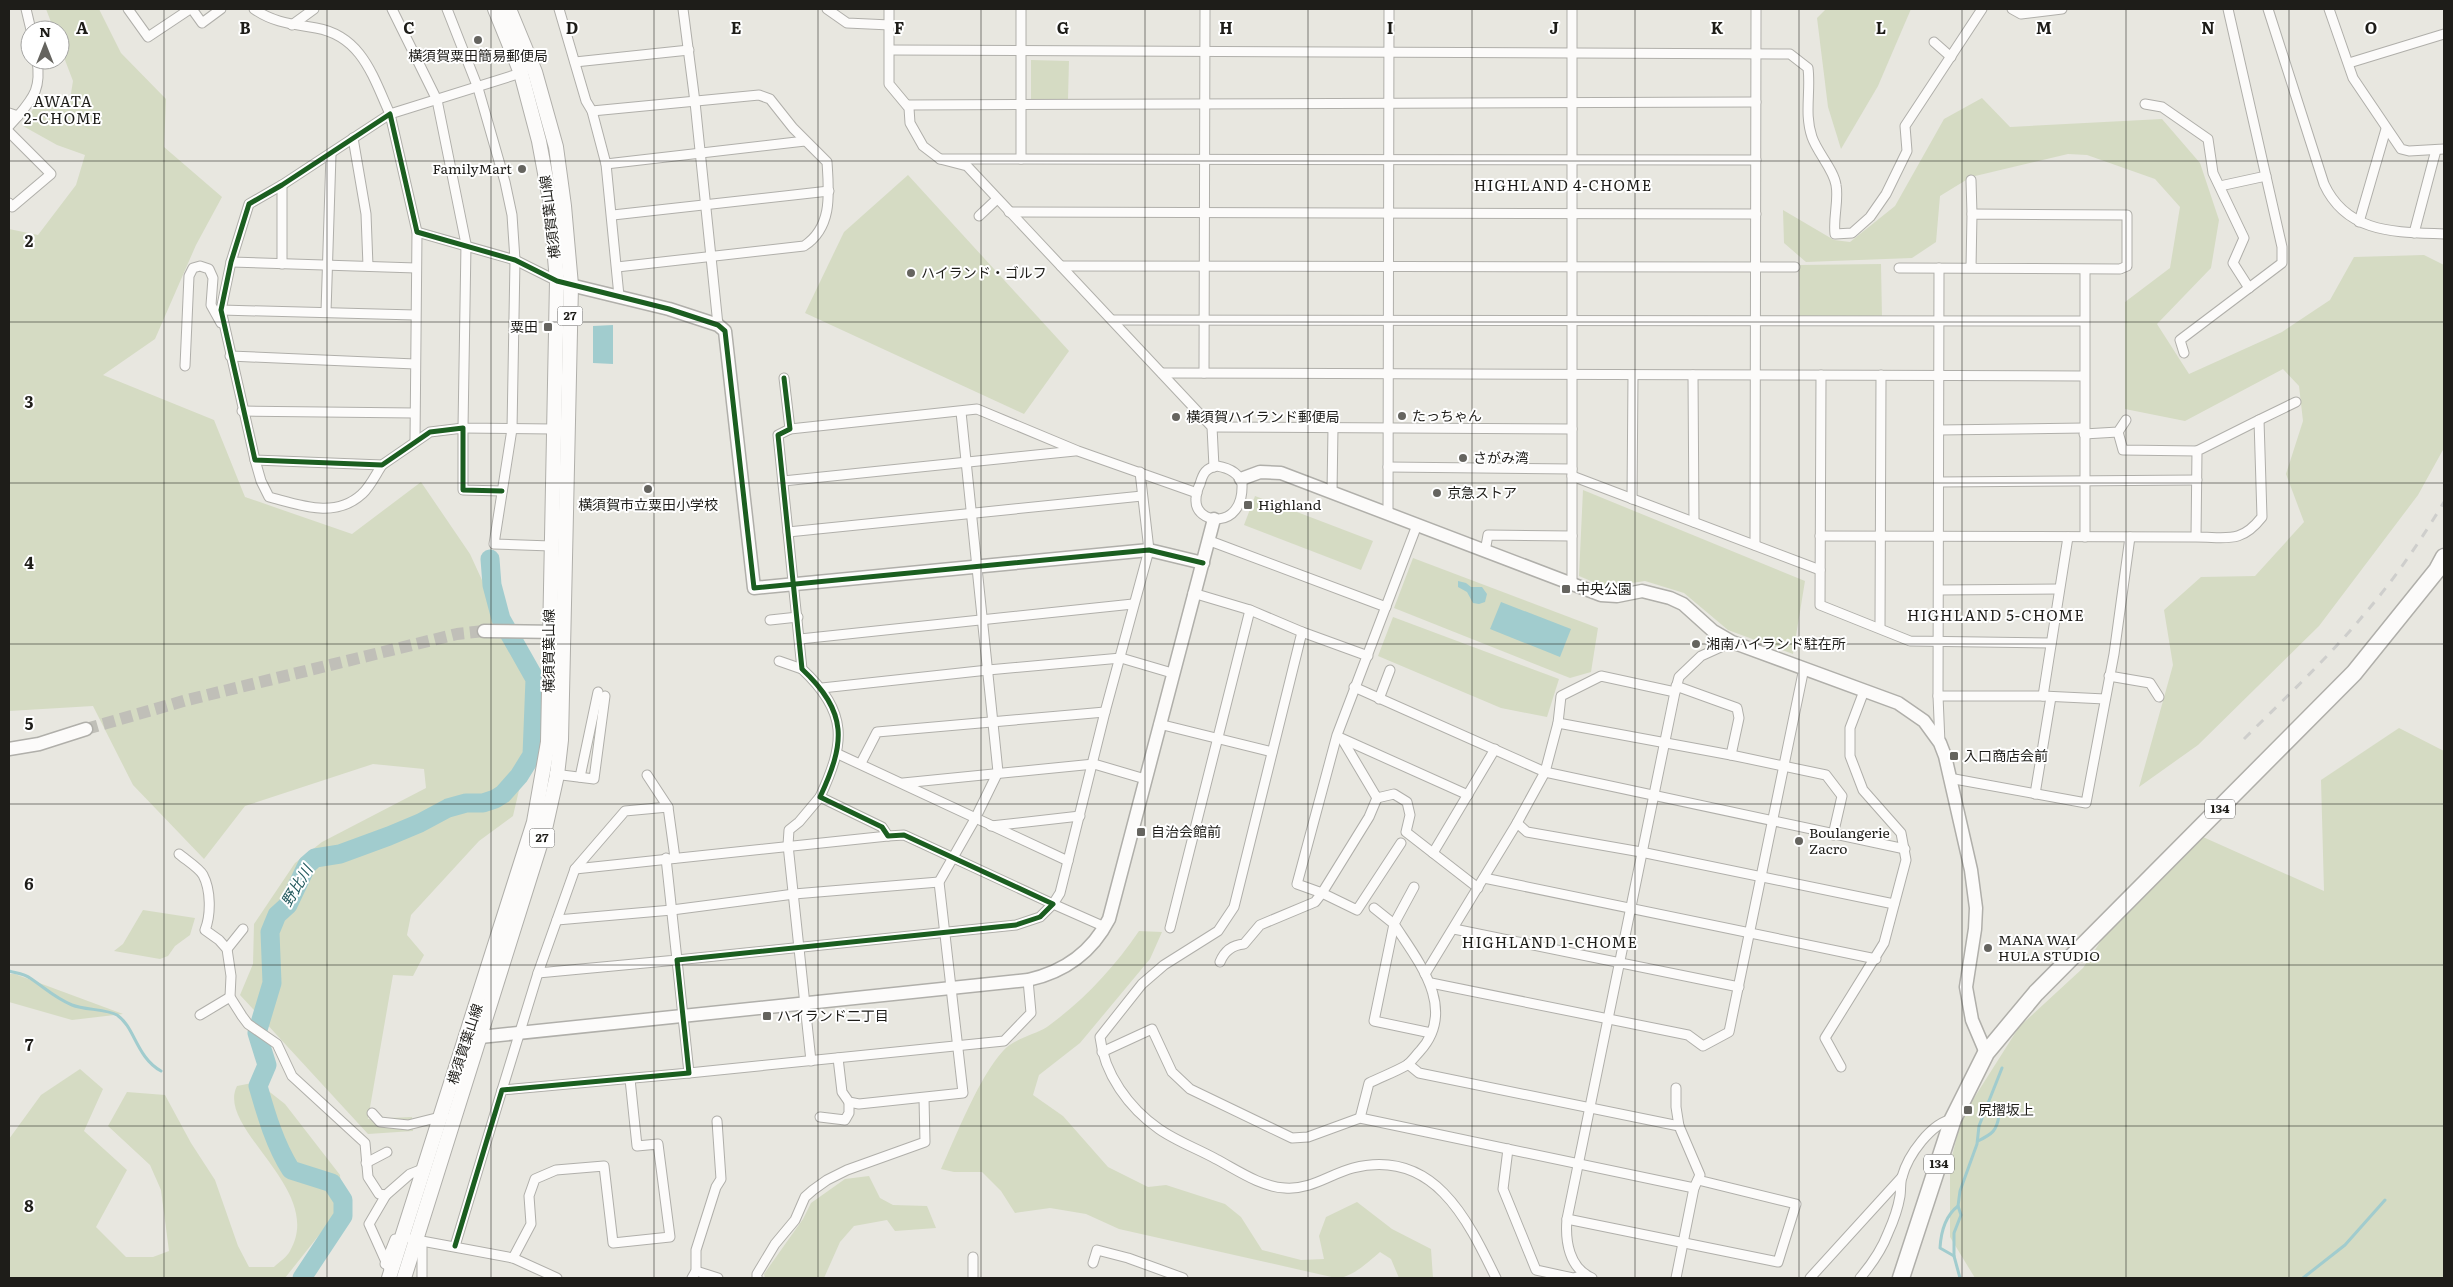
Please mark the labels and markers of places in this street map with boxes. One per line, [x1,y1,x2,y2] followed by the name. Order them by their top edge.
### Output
[472,34,484,46] marker: 横須賀粟田簡易郵便局
[408,45,548,65] place label: 横須賀粟田簡易郵便局
[433,158,512,178] place label: FamilyMart
[516,163,528,175] marker: FamilyMart
[921,262,1047,282] place label: ハイランド・ゴルフ
[905,267,917,279] marker: ハイランド・ゴルフ
[510,316,538,336] place label: 粟田
[542,321,554,333] marker: 粟田
[1412,405,1482,425] place label: たっちゃん
[1186,406,1340,426] place label: 横須賀ハイランド郵便局
[1396,410,1408,422] marker: たっちゃん
[1170,411,1182,423] marker: 横須賀ハイランド郵便局
[1473,447,1529,467] place label: さがみ湾
[1457,452,1469,464] marker: さがみ湾
[1447,482,1517,502] place label: 京急ストア
[642,483,654,495] marker: 横須賀市立粟田小学校
[1431,487,1443,499] marker: 京急ストア
[578,494,718,514] place label: 横須賀市立粟田小学校
[1258,494,1322,514] place label: Highland
[1242,499,1254,511] marker: Highland
[1576,578,1632,598] place label: 中央公園
[1560,583,1572,595] marker: 中央公園
[1706,633,1846,653] place label: 湘南ハイランド駐在所
[1690,638,1702,650] marker: 湘南ハイランド駐在所
[1964,745,2048,765] place label: 入口商店会前
[1948,750,1960,762] marker: 入口商店会前
[1151,821,1221,841] place label: 自治会館前
[1809,822,1890,858] place label: Boulangerie Zacro
[1135,826,1147,838] marker: 自治会館前
[1793,835,1805,847] marker: Boulangerie Zacro
[1998,929,2100,965] place label: MANA WAI HULA STUDIO
[1982,942,1994,954] marker: MANA WAI HULA STUDIO
[777,1005,889,1025] place label: ハイランド二丁目
[761,1010,773,1022] marker: ハイランド二丁目
[1978,1099,2034,1119] place label: 尻摺坂上
[1962,1104,1974,1116] marker: 尻摺坂上

